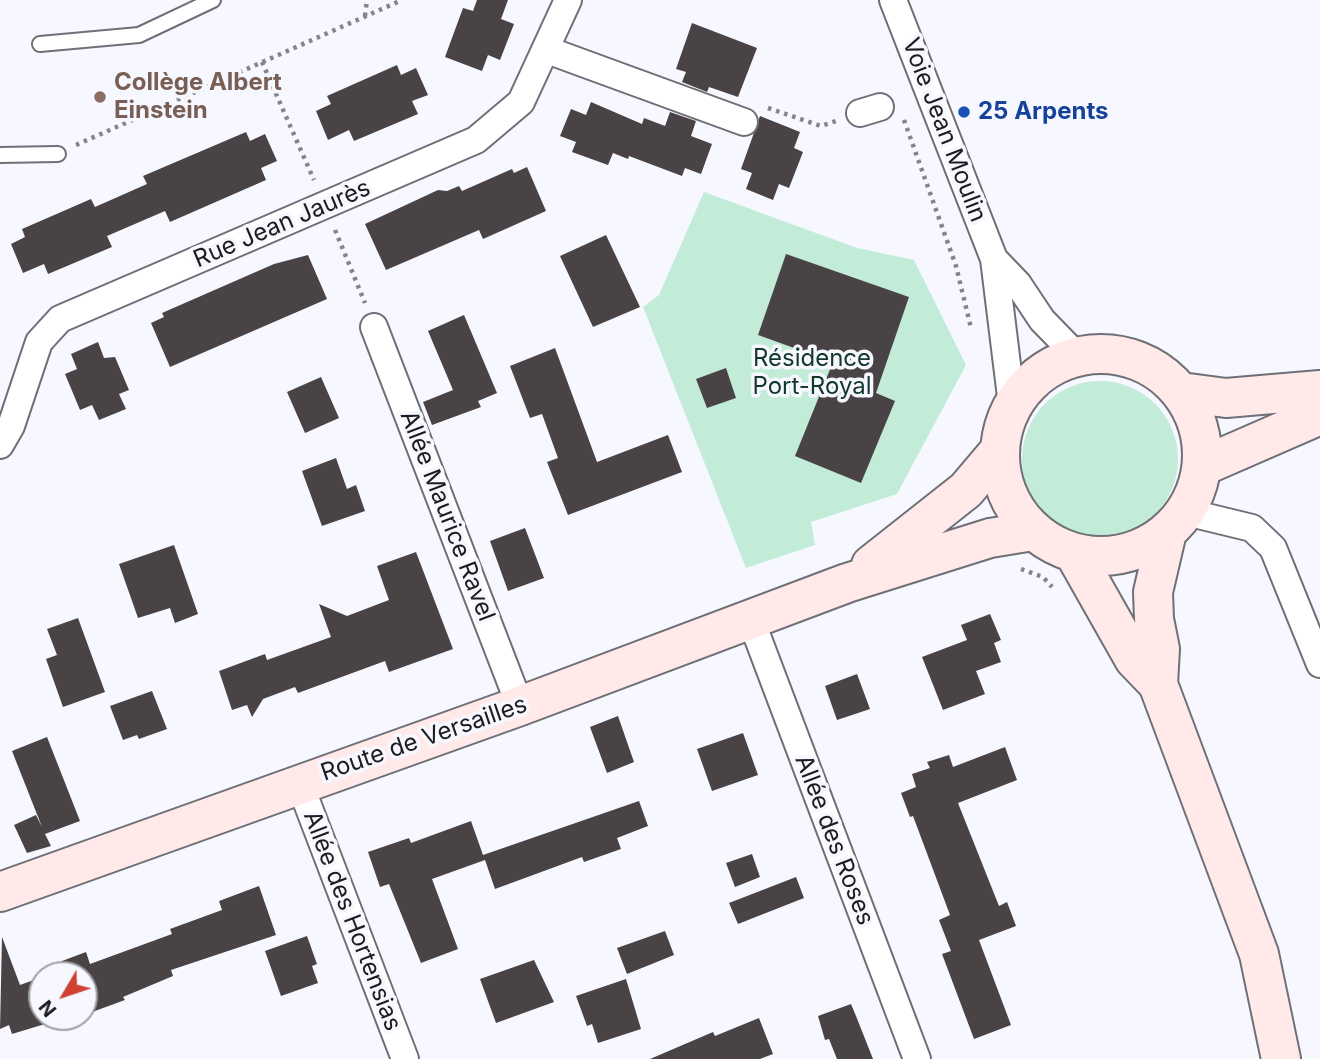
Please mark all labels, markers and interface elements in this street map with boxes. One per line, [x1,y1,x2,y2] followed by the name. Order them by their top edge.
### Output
[896,34,992,226] street label: Voie Jean Moulin
[114,69,282,125] place label: Collège Albert Einstein
[92,89,108,105] marker: Collège Albert Einstein
[978,98,1108,126] place label: 25 Arpents
[956,104,972,120] marker: 25 Arpents
[189,174,375,274] street label: Rue Jean Jaurès
[752,345,872,401] park label: Résidence Port-Royal
[394,407,500,625] street label: Allée Maurice Ravel
[317,690,531,788] street label: Route de Versailles
[788,751,880,929] street label: Allée des Roses
[297,807,407,1035] street label: Allée des Hortensias
[28,961,98,1031] north arrow
[34,995,61,1021] text: N

